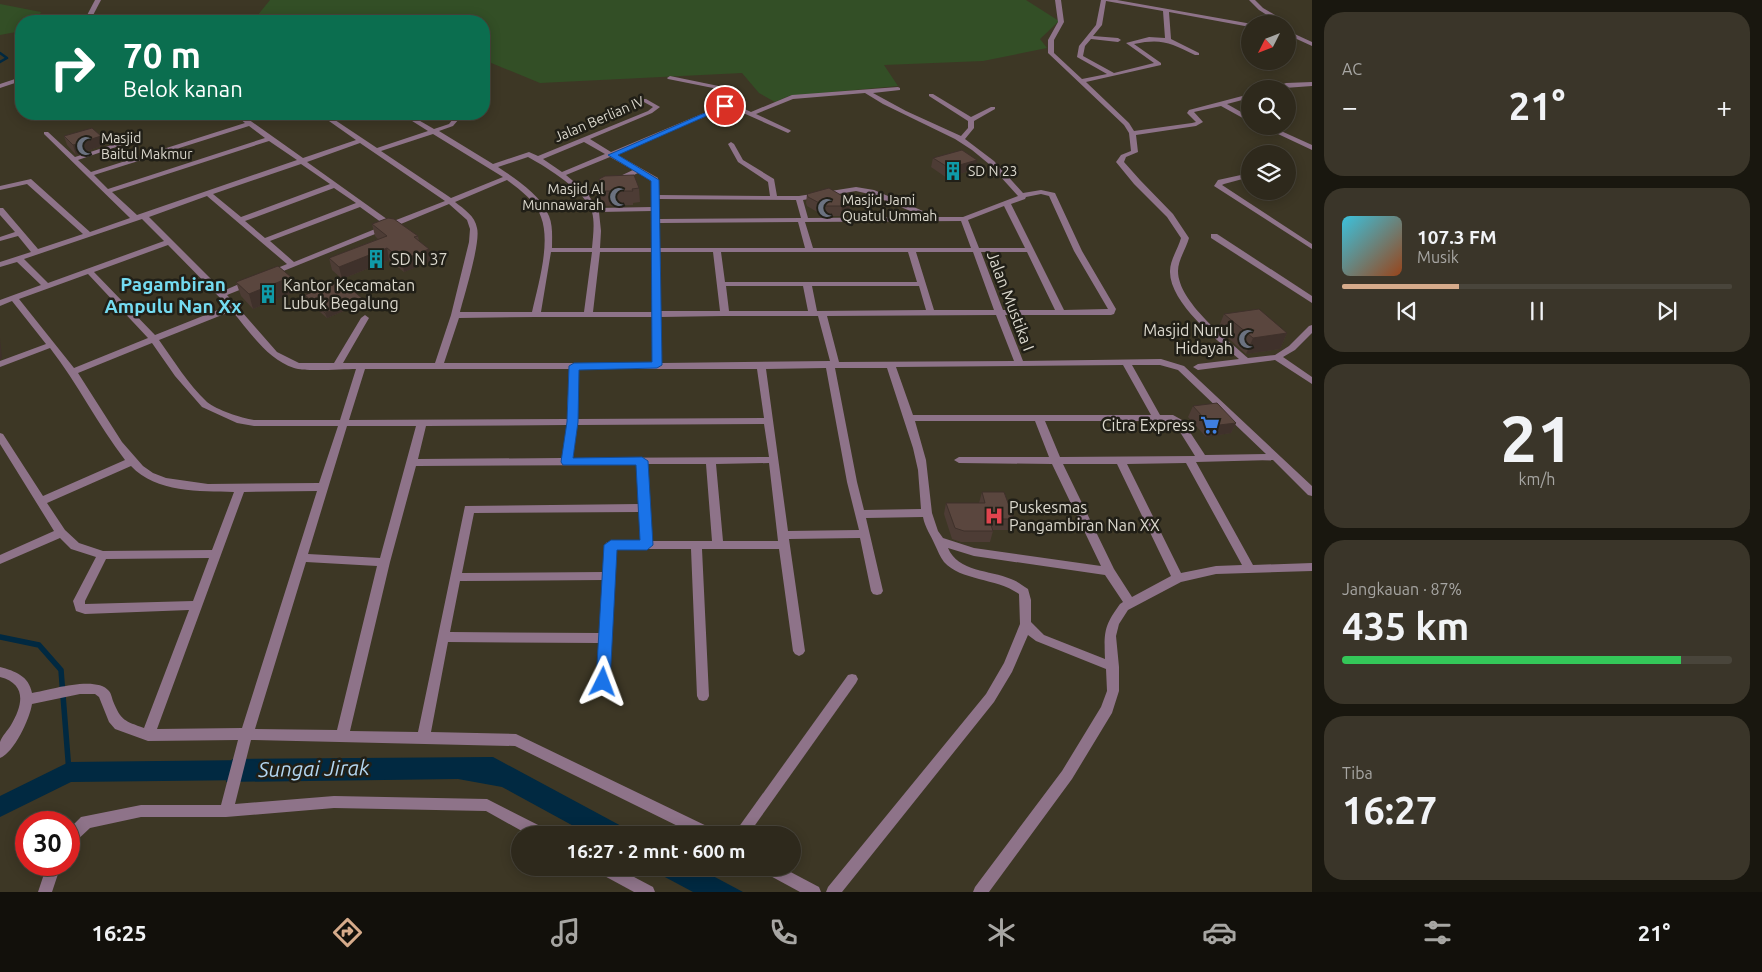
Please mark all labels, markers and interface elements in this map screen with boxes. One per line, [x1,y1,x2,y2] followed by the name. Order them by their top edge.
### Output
[1241,15,1296,70] north arrow
[1241,15,1296,200] map controls
[40,35,105,100] icon: right
[123,35,201,75] text: 70 m
[1342,60,1362,78] text: AC
[123,76,243,101] text: Belok kanan
[1241,80,1296,135] button: search
[704,85,746,127] pin
[1509,85,1565,127] text: 21°
[1342,91,1358,122] text: −
[1716,91,1732,122] text: +
[711,92,739,120] icon: arrive
[552,93,646,145] street label: Jalan Berlian IV
[101,130,193,162] place label: Masjid Baitul Makmur
[75,135,97,157] mosque icon: Masjid Baitul Makmur
[1241,145,1296,200] button: layers
[942,160,964,182] building icon: SD N 23
[968,163,1017,179] place label: SD N 23
[522,181,604,213] place label: Masjid Al Munnawarah
[608,186,630,208] mosque icon: Masjid Al Munnawarah
[842,192,937,224] place label: Masjid Jami Quatul Ummah
[816,197,838,219] mosque icon: Masjid Jami Quatul Ummah
[1417,226,1497,248] text: 107.3 FM
[365,248,387,270] building icon: SD N 37
[984,248,1038,354] street label: Jalan Mustika I
[1417,248,1459,266] text: Musik
[391,250,447,268] place label: SD N 37
[105,273,242,317] district label: Pagambiran Ampulu Nan Xx
[283,276,415,312] place label: Kantor Kecamatan Lubuk Begalung
[257,283,279,305] building icon: Kantor Kecamatan Lubuk Begalung
[1393,297,1421,325] icon: previous
[1523,297,1551,325] icon: pause
[1653,297,1681,325] icon: next
[1143,321,1233,357] place label: Masjid Nurul Hidayah
[1237,328,1259,350] mosque icon: Masjid Nurul Hidayah
[1500,401,1574,474] text: 21
[1199,414,1221,436] supermarket icon: Citra Express
[1102,416,1195,434] place label: Citra Express
[1519,470,1555,488] text: km/h
[1009,498,1160,534] place label: Puskesmas Pangambiran Nan XX
[983,505,1005,527] hospital icon: Puskesmas Pangambiran Nan XX
[1342,580,1462,598] text: Jangkauan · 87%
[1342,605,1469,647] text: 435 km
[576,655,628,707] position arrow
[257,755,370,781] water label: Sungai Jirak
[1342,764,1373,782] text: Tiba
[1342,789,1437,831] text: 16:27
[15,811,80,876] speed limit sign: 30
[567,840,745,862] text: 16:27 · 2 mnt · 600 m
[330,915,365,950] icon: directions
[548,915,583,950] icon: music
[766,915,801,950] icon: phone
[984,915,1019,950] icon: climate
[1202,915,1237,950] icon: car
[1420,915,1455,950] icon: filters
[92,920,147,945] text: 16:25
[1638,920,1670,945] text: 21°

